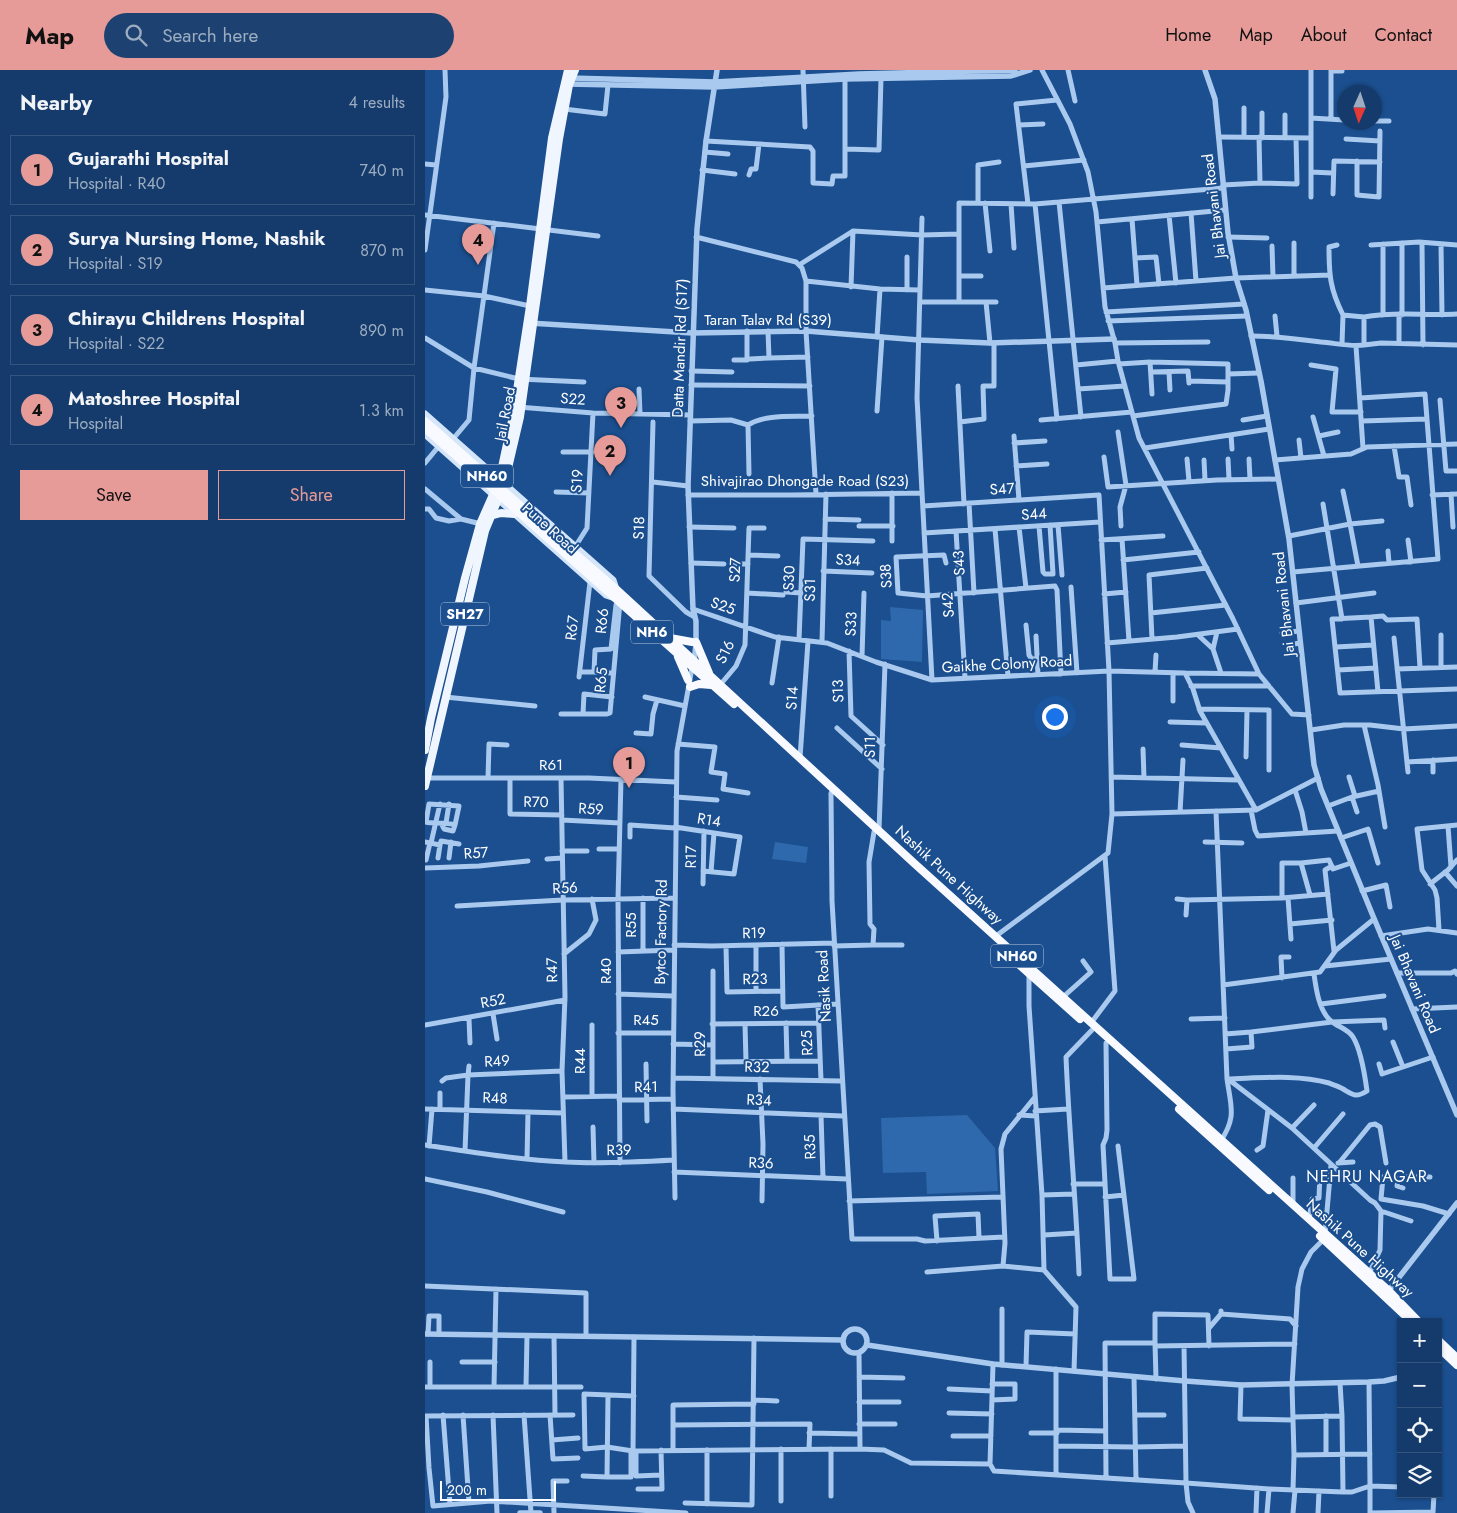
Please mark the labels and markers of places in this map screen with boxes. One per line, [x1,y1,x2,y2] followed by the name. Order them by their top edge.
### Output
[462,224,494,265] pin: 4
[605,387,637,428] pin: 3
[594,435,626,476] pin: 2
[613,747,645,788] pin: 1

